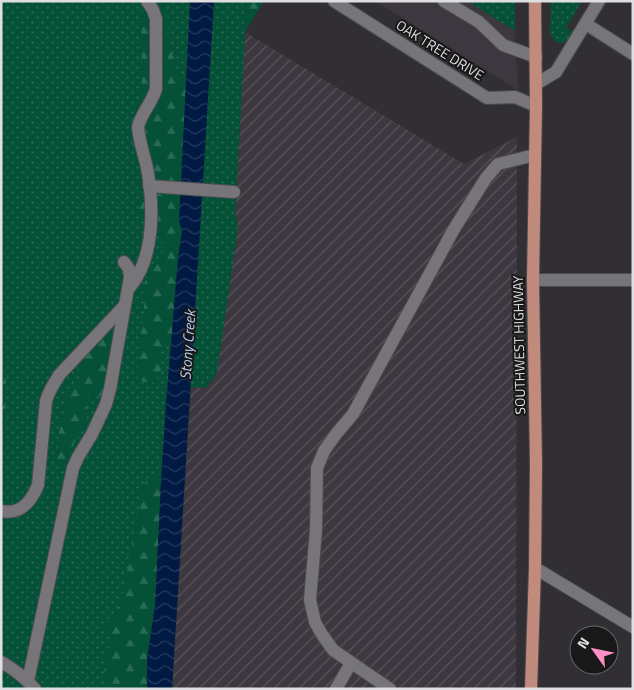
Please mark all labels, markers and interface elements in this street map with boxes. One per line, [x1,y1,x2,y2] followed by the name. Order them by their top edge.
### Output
[392,14,488,85] street label: OAK TREE DRIVE
[507,275,530,415] street label: SOUTHWEST HIGHWAY
[174,307,202,381] water label: Stony Creek
[569,625,619,675] north arrow
[571,633,594,652] text: N

